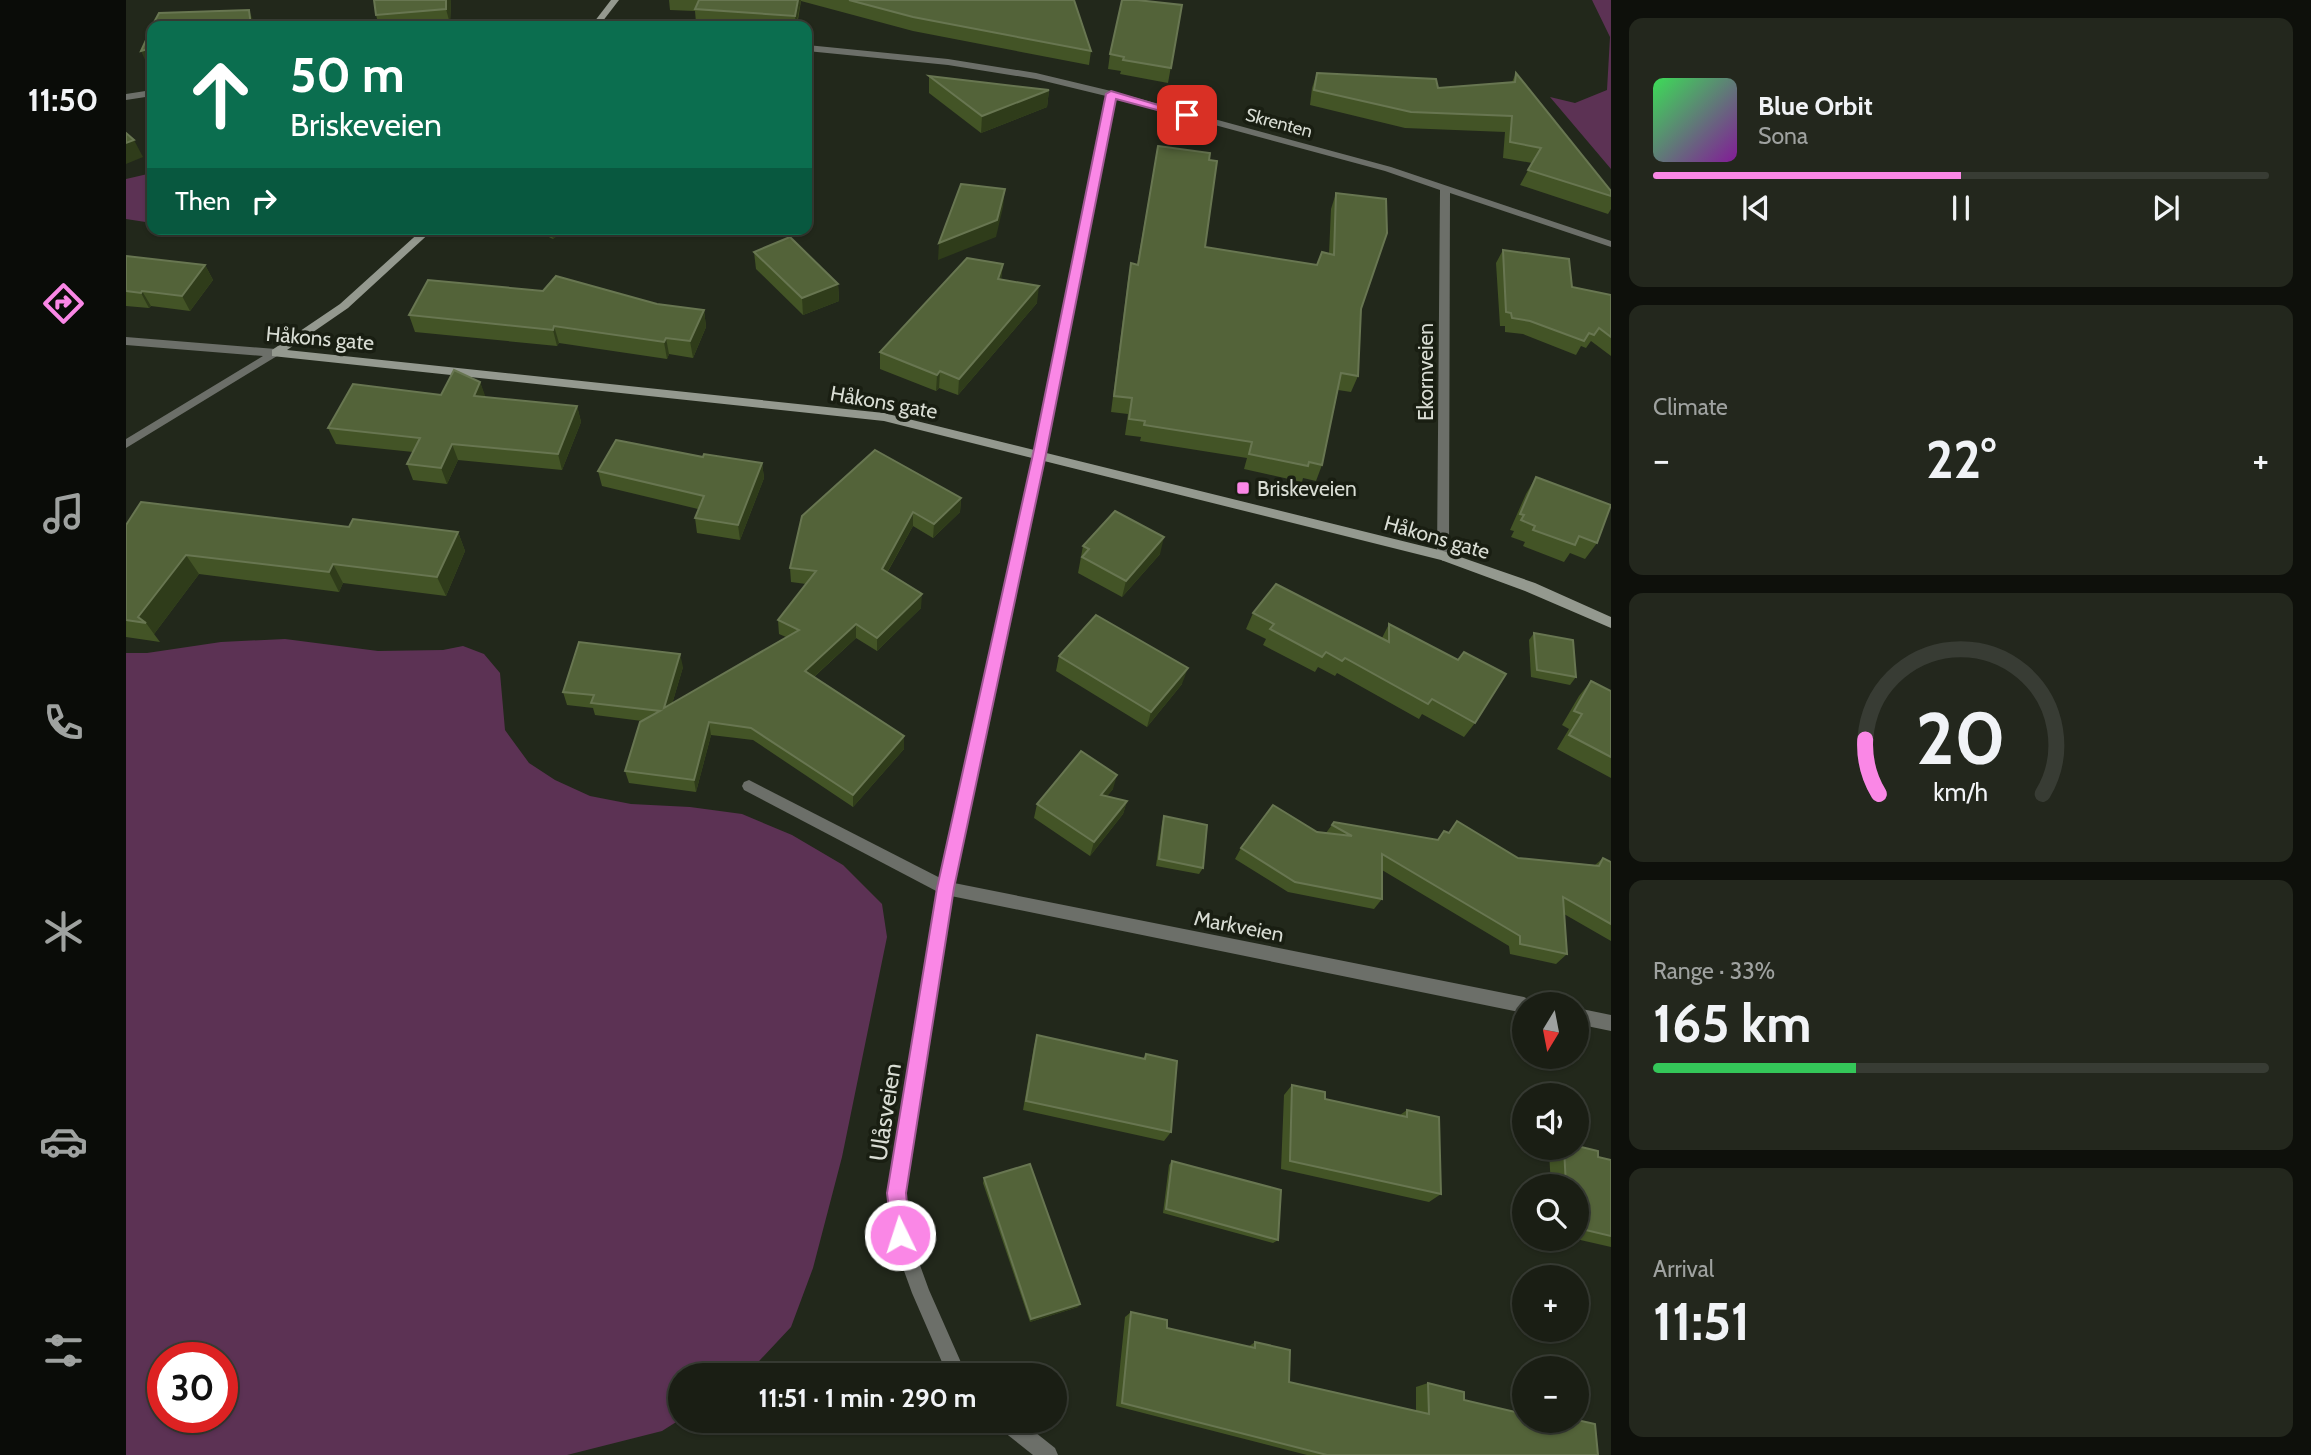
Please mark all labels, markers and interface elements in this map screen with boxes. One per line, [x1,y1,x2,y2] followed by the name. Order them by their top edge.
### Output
[290,45,405,104] text: 50 m
[175,49,266,140] icon: ahead
[28,80,98,119] text: 11:50
[1157,85,1217,145] pin
[1758,90,1873,122] text: Blue Orbit
[1168,96,1206,134] icon: arrive
[1243,104,1315,142] street label: Skrenten
[290,105,442,144] text: Briskeveien
[1758,122,1808,150] text: Sona
[245,182,283,220] icon: right
[175,185,231,217] text: Then
[1737,189,1775,227] icon: previous
[1942,189,1980,227] icon: pause
[2147,189,2185,227] icon: next
[39,279,88,328] icon: directions
[265,321,375,355] street label: Håkons gate
[1413,323,1438,421] street label: Ekornveien
[828,380,940,424] street label: Håkons gate
[1653,393,1728,421] text: Climate
[1926,428,1996,491] text: 22°
[1653,436,1670,483] text: −
[2252,436,2269,483] text: +
[1257,476,1357,501] place label: Briskeveien
[1235,480,1251,496] marker: Briskeveien
[39,489,88,538] icon: music
[1381,510,1493,564] street label: Håkons gate
[1916,694,2006,782] text: 20
[39,698,88,747] icon: phone
[1934,776,1988,806] text: km/h
[1192,905,1286,947] street label: Markveien
[39,907,88,956] icon: climate
[1653,957,1775,985] text: Range · 33%
[1512,992,1589,1069] north arrow
[1512,992,1589,1433] map controls
[1653,992,1811,1055] text: 165 km
[863,1061,907,1163] street label: Ulåsveien
[1512,1083,1589,1160] button: sound
[39,1117,88,1166] icon: car
[1512,1174,1589,1251] button: search
[863,1198,937,1272] position arrow
[1653,1255,1714,1283] text: Arrival
[1512,1265,1589,1342] button: +
[1653,1290,1750,1353] text: 11:51
[39,1326,88,1375] icon: filters
[147,1342,238,1433] speed limit sign: 30
[1512,1356,1589,1433] button: −
[759,1382,976,1414] text: 11:51 · 1 min · 290 m

